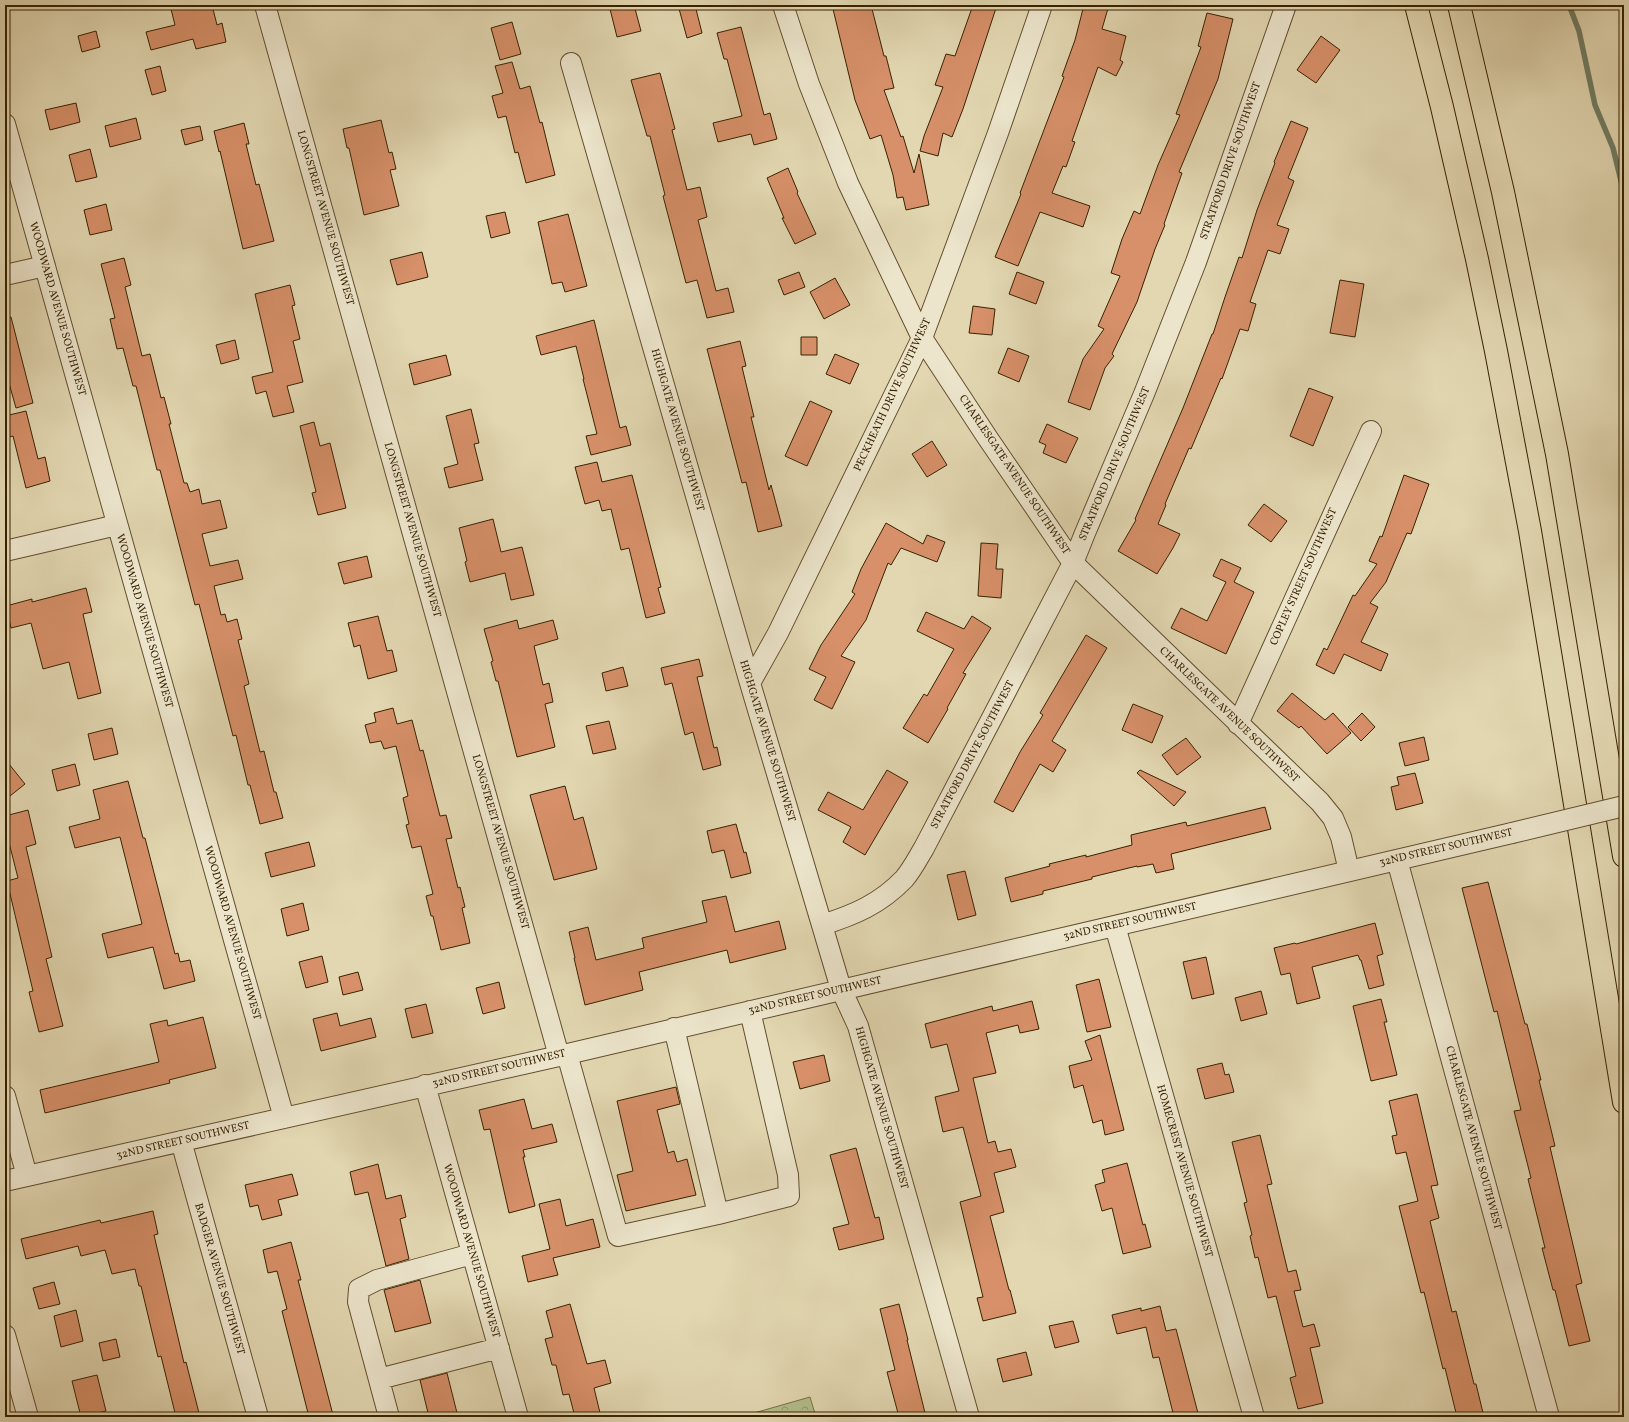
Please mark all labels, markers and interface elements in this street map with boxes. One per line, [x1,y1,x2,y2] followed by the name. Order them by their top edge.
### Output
[1197,80,1265,242] street label: STRATFORD DRIVE SOUTHWEST
[293,129,357,308] street label: LONGSTREET AVENUE SOUTHWEST
[25,220,89,398] street label: WOODWARD AVENUE SOUTHWEST
[851,315,935,474] street label: PECKHEATH DRIVE SOUTHWEST
[647,347,708,514] street label: HIGHGATE AVENUE SOUTHWEST
[1076,384,1155,543] street label: STRATFORD DRIVE SOUTHWEST
[955,392,1074,558] street label: CHARLESGATE AVENUE SOUTHWEST
[380,441,444,620] street label: LONGSTREET AVENUE SOUTHWEST
[1267,505,1341,648] street label: COPLEY STREET SOUTHWEST
[112,532,176,710] street label: WOODWARD AVENUE SOUTHWEST
[1156,644,1303,787] street label: CHARLESGATE AVENUE SOUTHWEST
[735,658,799,824] street label: HIGHGATE AVENUE SOUTHWEST
[927,678,1019,832] street label: STRATFORD DRIVE SOUTHWEST
[468,753,532,932] street label: LONGSTREET AVENUE SOUTHWEST
[1378,825,1515,871] street label: 32ND STREET SOUTHWEST
[200,844,264,1022] street label: WOODWARD AVENUE SOUTHWEST
[1062,899,1199,945] street label: 32ND STREET SOUTHWEST
[747,973,884,1019] street label: 32ND STREET SOUTHWEST
[851,1025,912,1192] street label: HIGHGATE AVENUE SOUTHWEST
[1441,1045,1505,1232] street label: CHARLESGATE AVENUE SOUTHWEST
[431,1046,568,1092] street label: 32ND STREET SOUTHWEST
[1152,1083,1216,1260] street label: HOMECREST AVENUE SOUTHWEST
[115,1118,252,1164] street label: 32ND STREET SOUTHWEST
[439,1162,503,1340] street label: WOODWARD AVENUE SOUTHWEST
[190,1201,248,1357] street label: BADGER AVENUE SOUTHWEST

